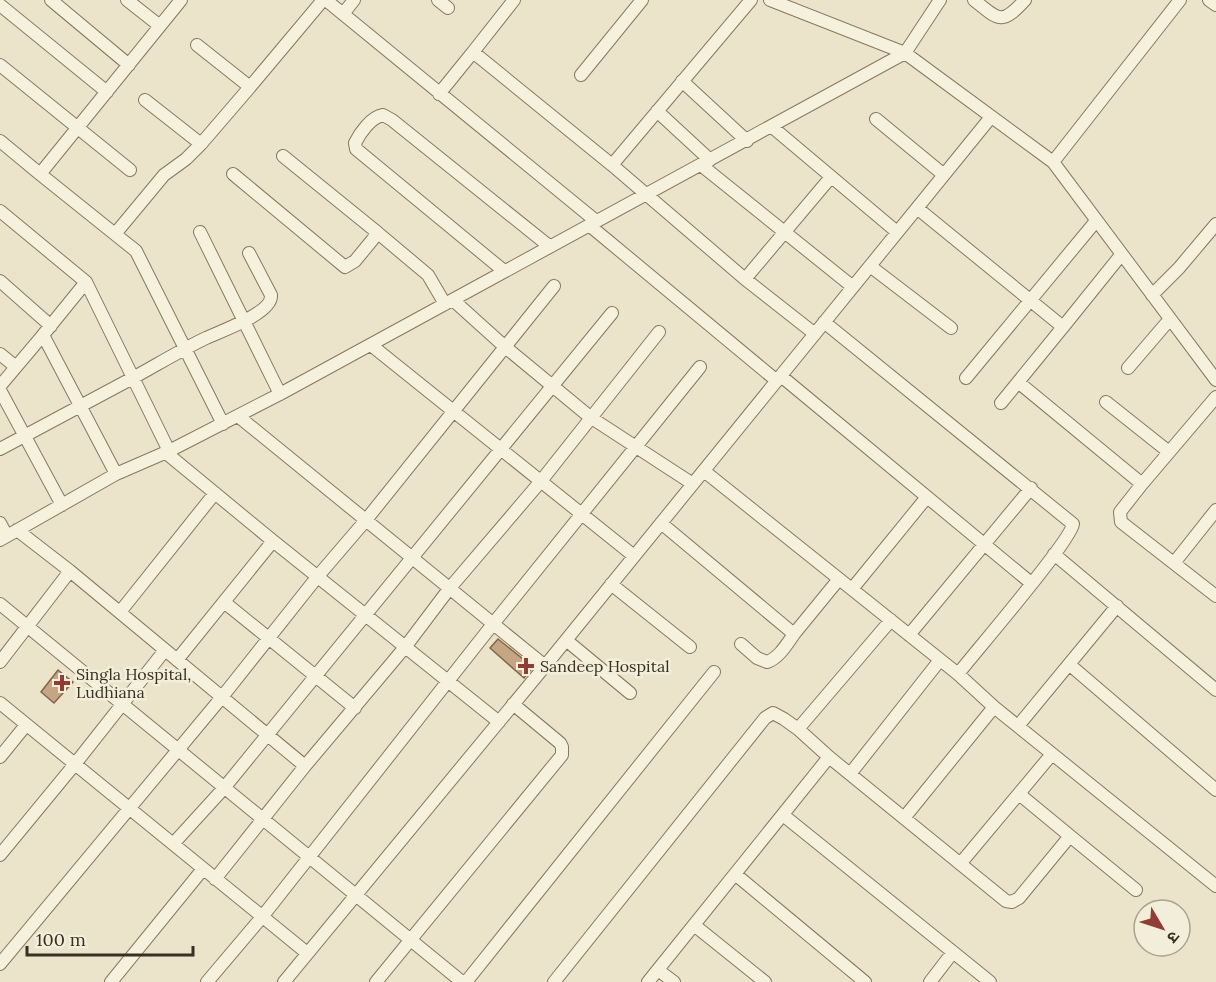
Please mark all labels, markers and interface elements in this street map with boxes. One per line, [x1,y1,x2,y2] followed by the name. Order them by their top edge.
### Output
[540,656,670,676] place label: Sandeep Hospital
[517,657,535,675] marker: Sandeep Hospital
[76,664,191,702] place label: Singla Hospital, Ludhiana
[53,674,71,692] marker: Singla Hospital, Ludhiana
[1132,898,1192,958] north arrow
[27,919,194,957] scale bar
[36,928,86,951] text: 100 m
[1163,928,1184,948] text: उ

